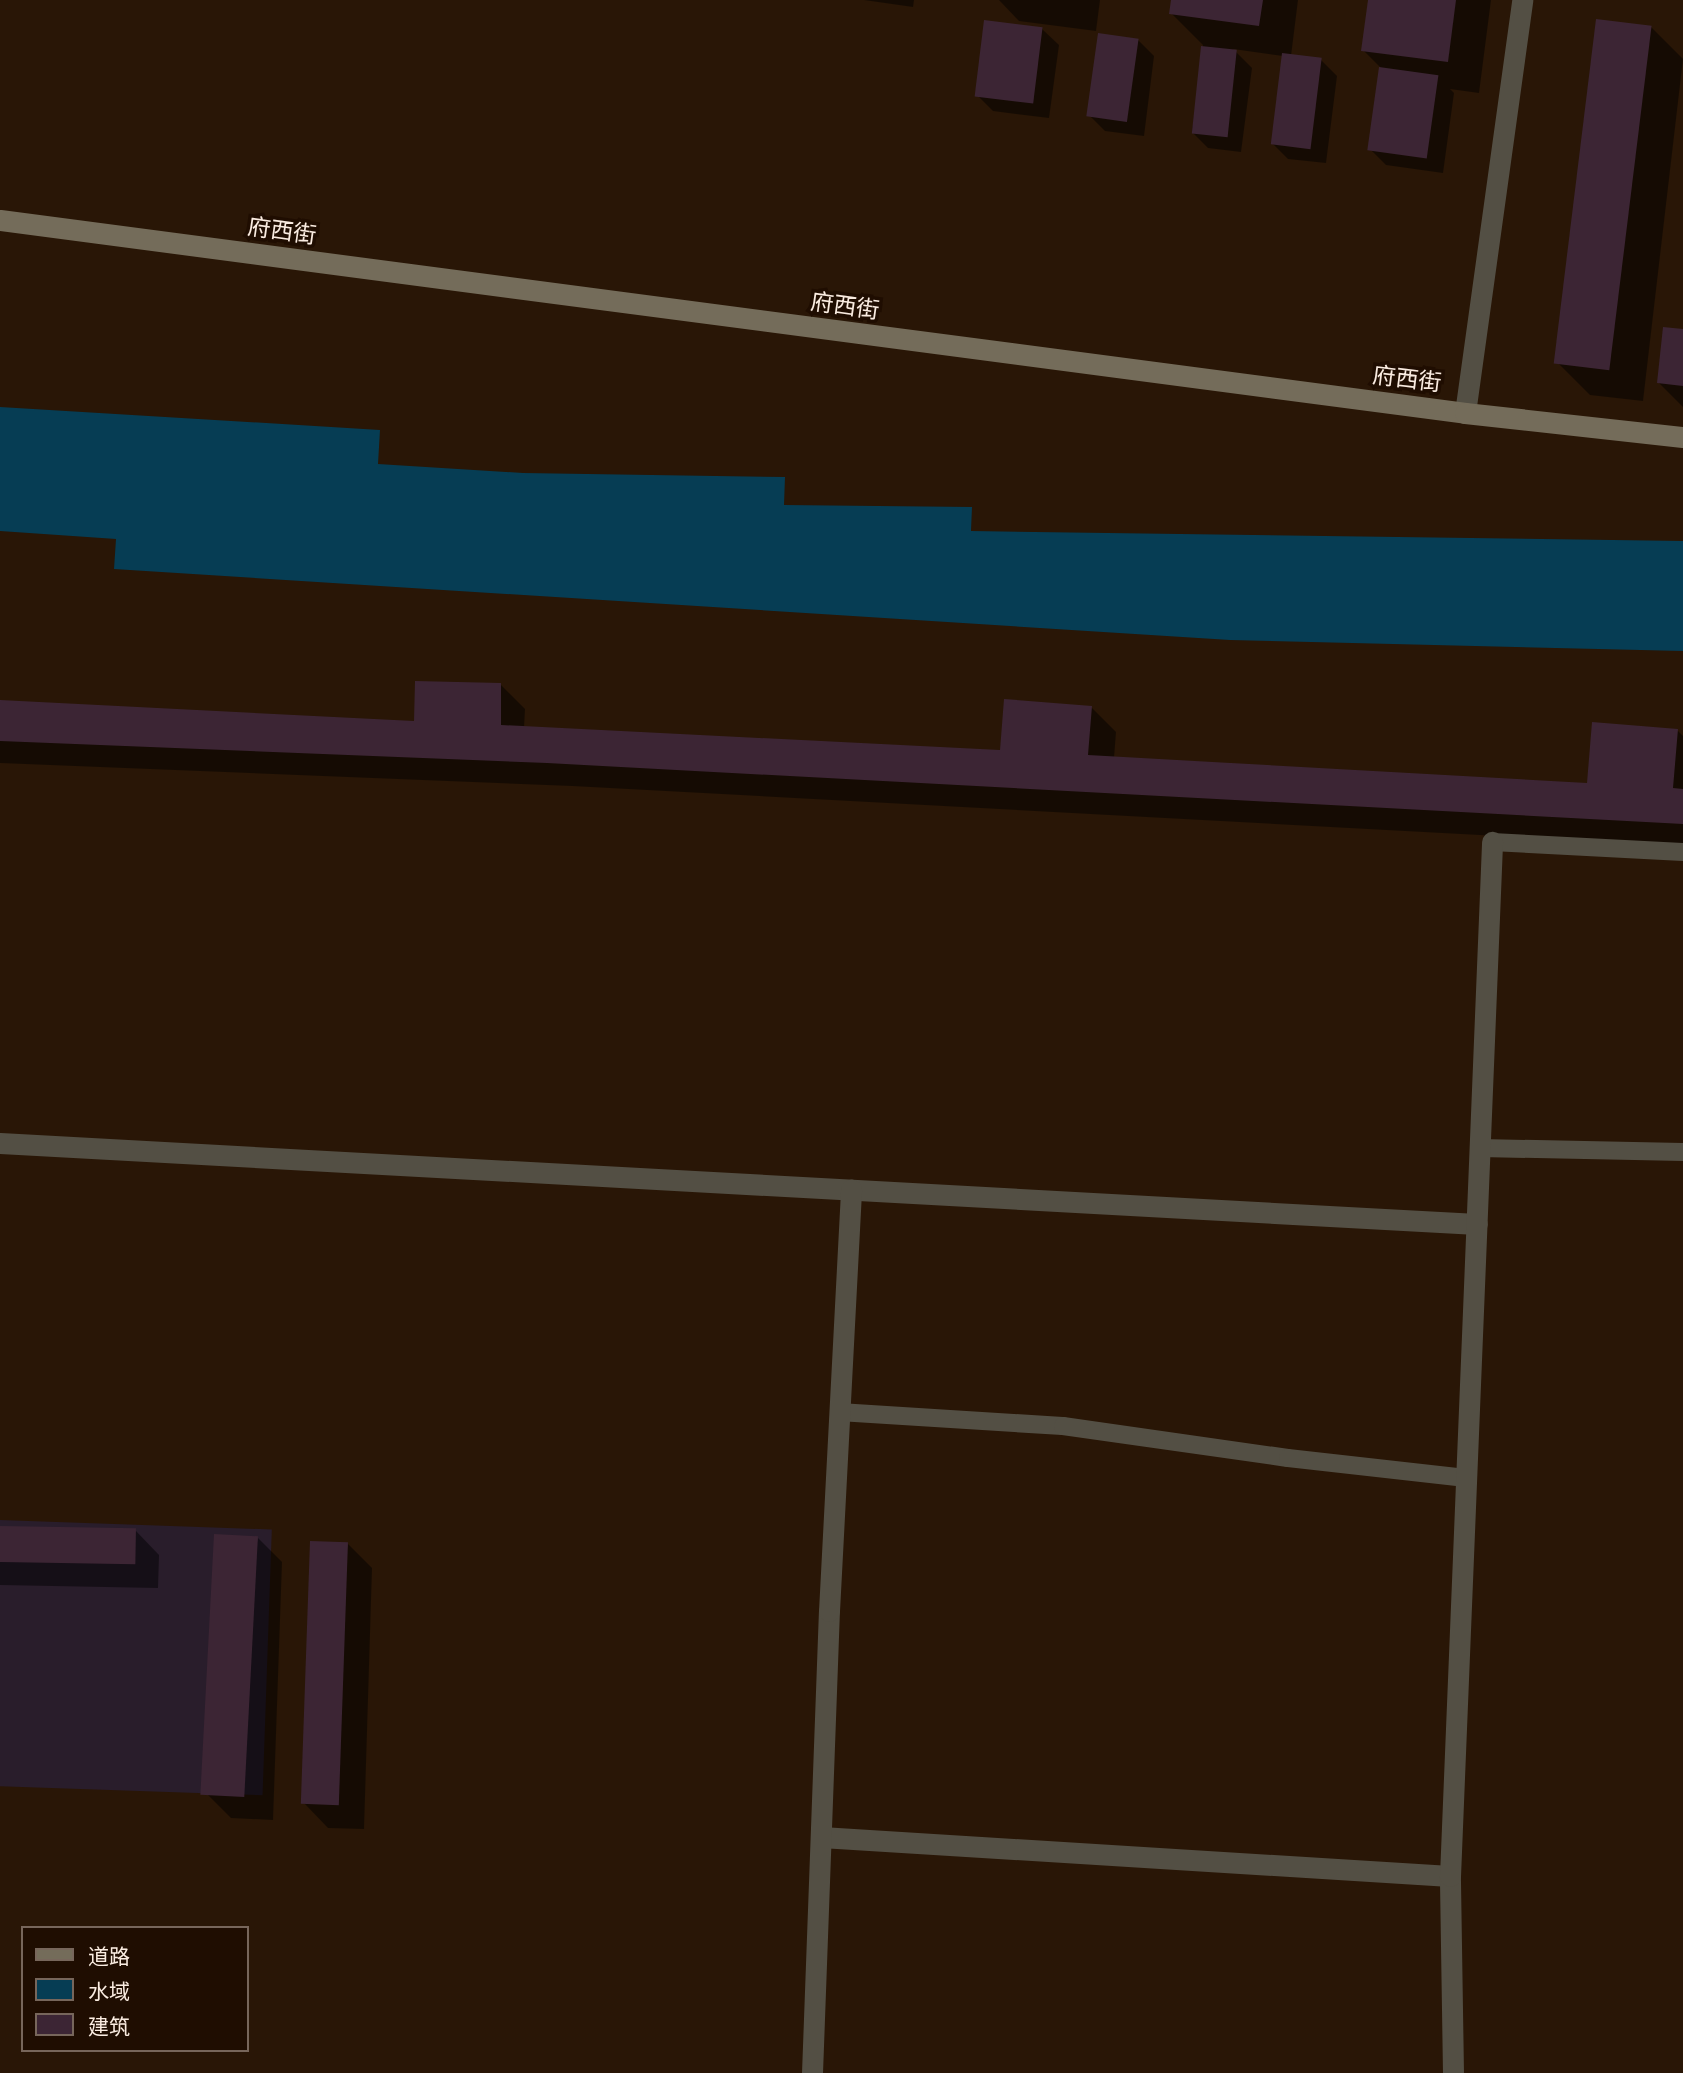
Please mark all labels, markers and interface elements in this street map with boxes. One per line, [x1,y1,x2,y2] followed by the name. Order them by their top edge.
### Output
[246,213,318,249] street label: 府西街
[809,288,881,324] street label: 府西街
[1371,361,1443,397] street label: 府西街
[21,1926,248,2052] legend
[88,1943,130,1970] text: 道路
[88,1978,130,2005] text: 水域
[88,2013,130,2040] text: 建筑

